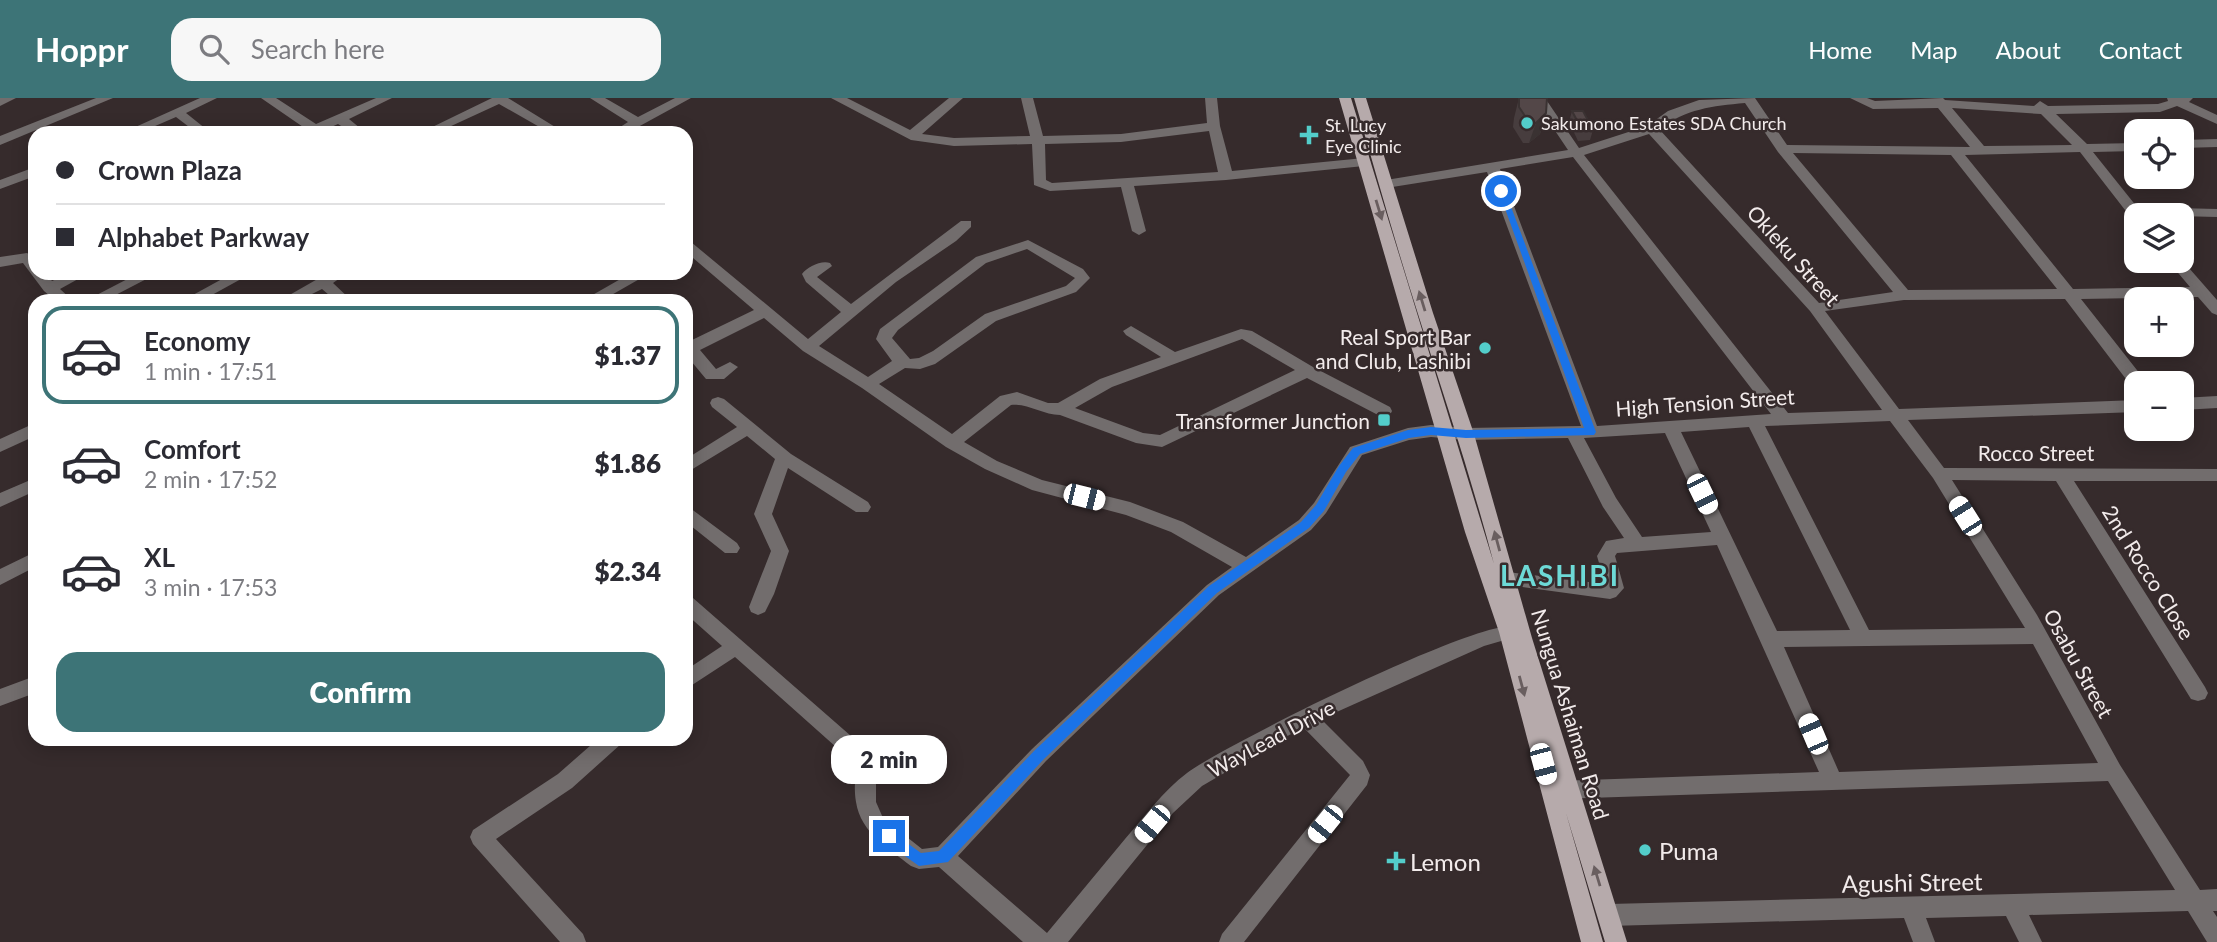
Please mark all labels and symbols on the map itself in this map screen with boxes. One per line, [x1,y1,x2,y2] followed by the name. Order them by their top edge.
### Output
[1541,112,1787,134] place label: Sakumono Estates SDA Church
[1325,114,1402,157] place label: St. Lucy Eye Clinic
[1519,115,1535,131] marker: Sakumono Estates SDA Church
[1299,125,1319,145] marker: St. Lucy Eye Clinic
[1485,175,1517,207] route start
[1375,200,1385,221] one-way arrow
[1742,200,1846,311] street label: Okleku Street
[1416,290,1426,311] one-way arrow
[1315,324,1471,373] place label: Real Sport Bar and Club, Lashibi
[1477,340,1493,356] marker: Real Sport Bar and Club, Lashibi
[1615,383,1796,421] street label: High Tension Street
[1176,408,1370,433] place label: Transformer Junction
[1376,412,1392,428] marker: Transformer Junction
[1978,440,2095,465] street label: Rocco Street
[1684,471,1721,517] car
[1062,482,1107,512] car
[1945,493,1986,539] car
[2098,500,2200,644] street label: 2nd Rocco Close
[1491,530,1502,552] one-way arrow
[1500,558,1620,592] district label: LASHIBI
[2039,604,2119,722] street label: Osabu Street
[1527,606,1615,822] street label: Nungua Ashaiman Road
[1517,675,1528,697] one-way arrow
[1203,694,1339,782] street label: WayLead Drive
[1796,711,1831,757] car
[831,734,947,784] callout: 2 min
[1528,741,1559,787] car
[1131,801,1174,847] car
[1304,801,1347,847] car
[873,820,905,852] route end
[1659,836,1718,865] place label: Puma
[1637,842,1653,858] marker: Puma
[1410,847,1481,876] place label: Lemon
[1388,853,1404,869] marker: Lemon
[1592,866,1602,887] one-way arrow
[1841,866,1983,898] street label: Agushi Street

